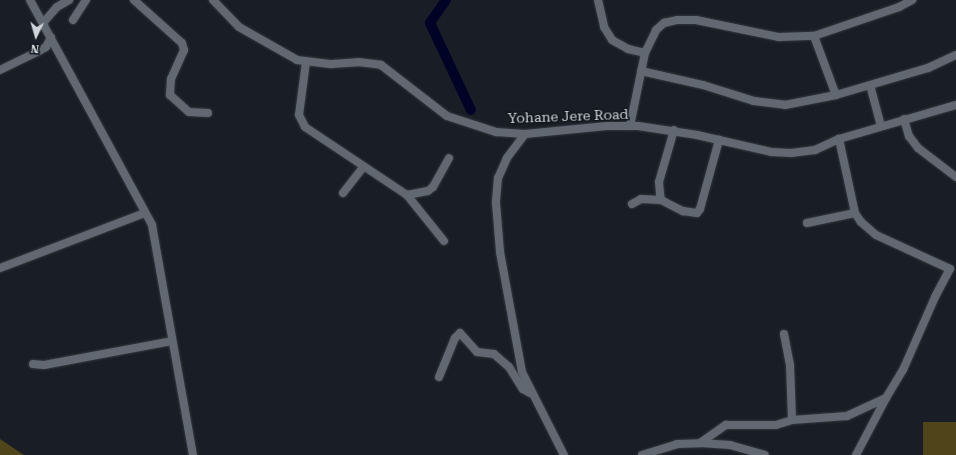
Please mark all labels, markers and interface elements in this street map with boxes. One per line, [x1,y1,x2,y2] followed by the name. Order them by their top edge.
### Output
[16,16,56,56] north arrow
[30,42,40,55] text: N
[507,106,629,126] street label: Yohane Jere Road

